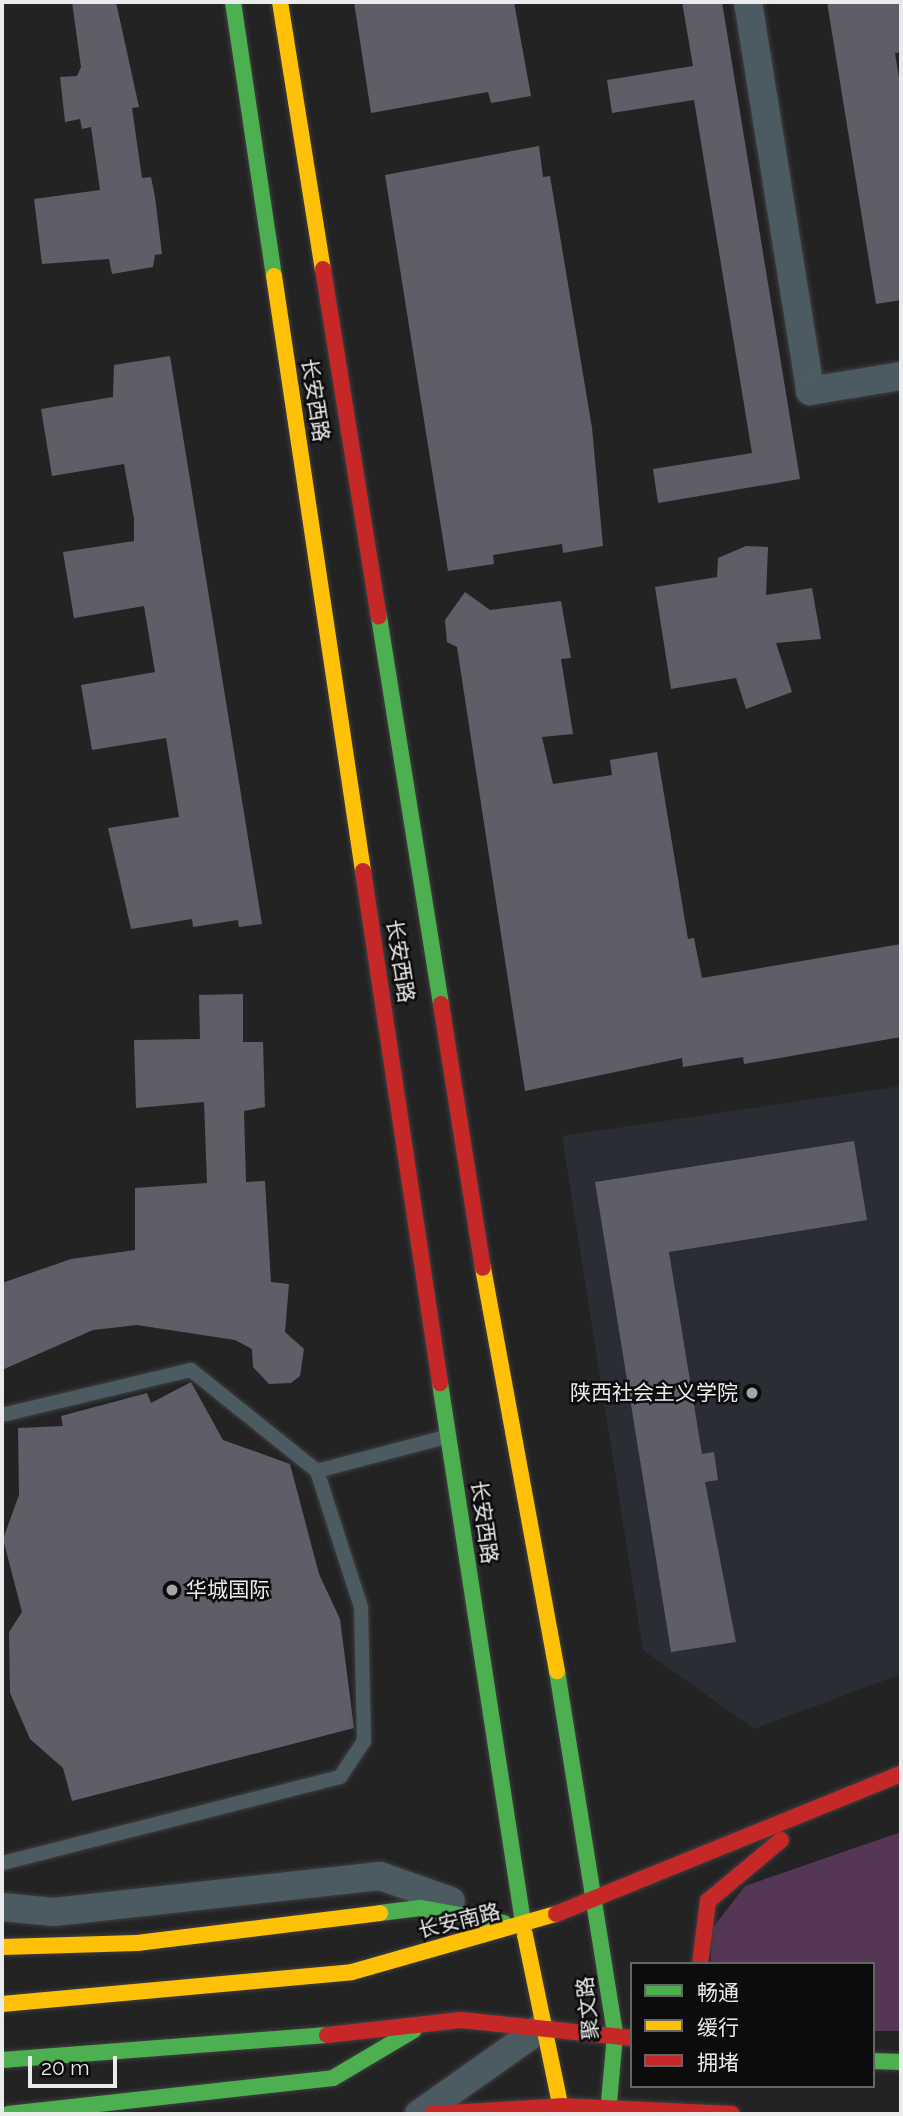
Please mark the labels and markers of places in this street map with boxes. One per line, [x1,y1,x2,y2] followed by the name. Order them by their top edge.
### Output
[570,1380,738,1406] place label: 陕西社会主义学院
[744,1385,760,1401] marker: 陕西社会主义学院
[186,1577,270,1603] place label: 华城国际
[164,1582,180,1598] marker: 华城国际

